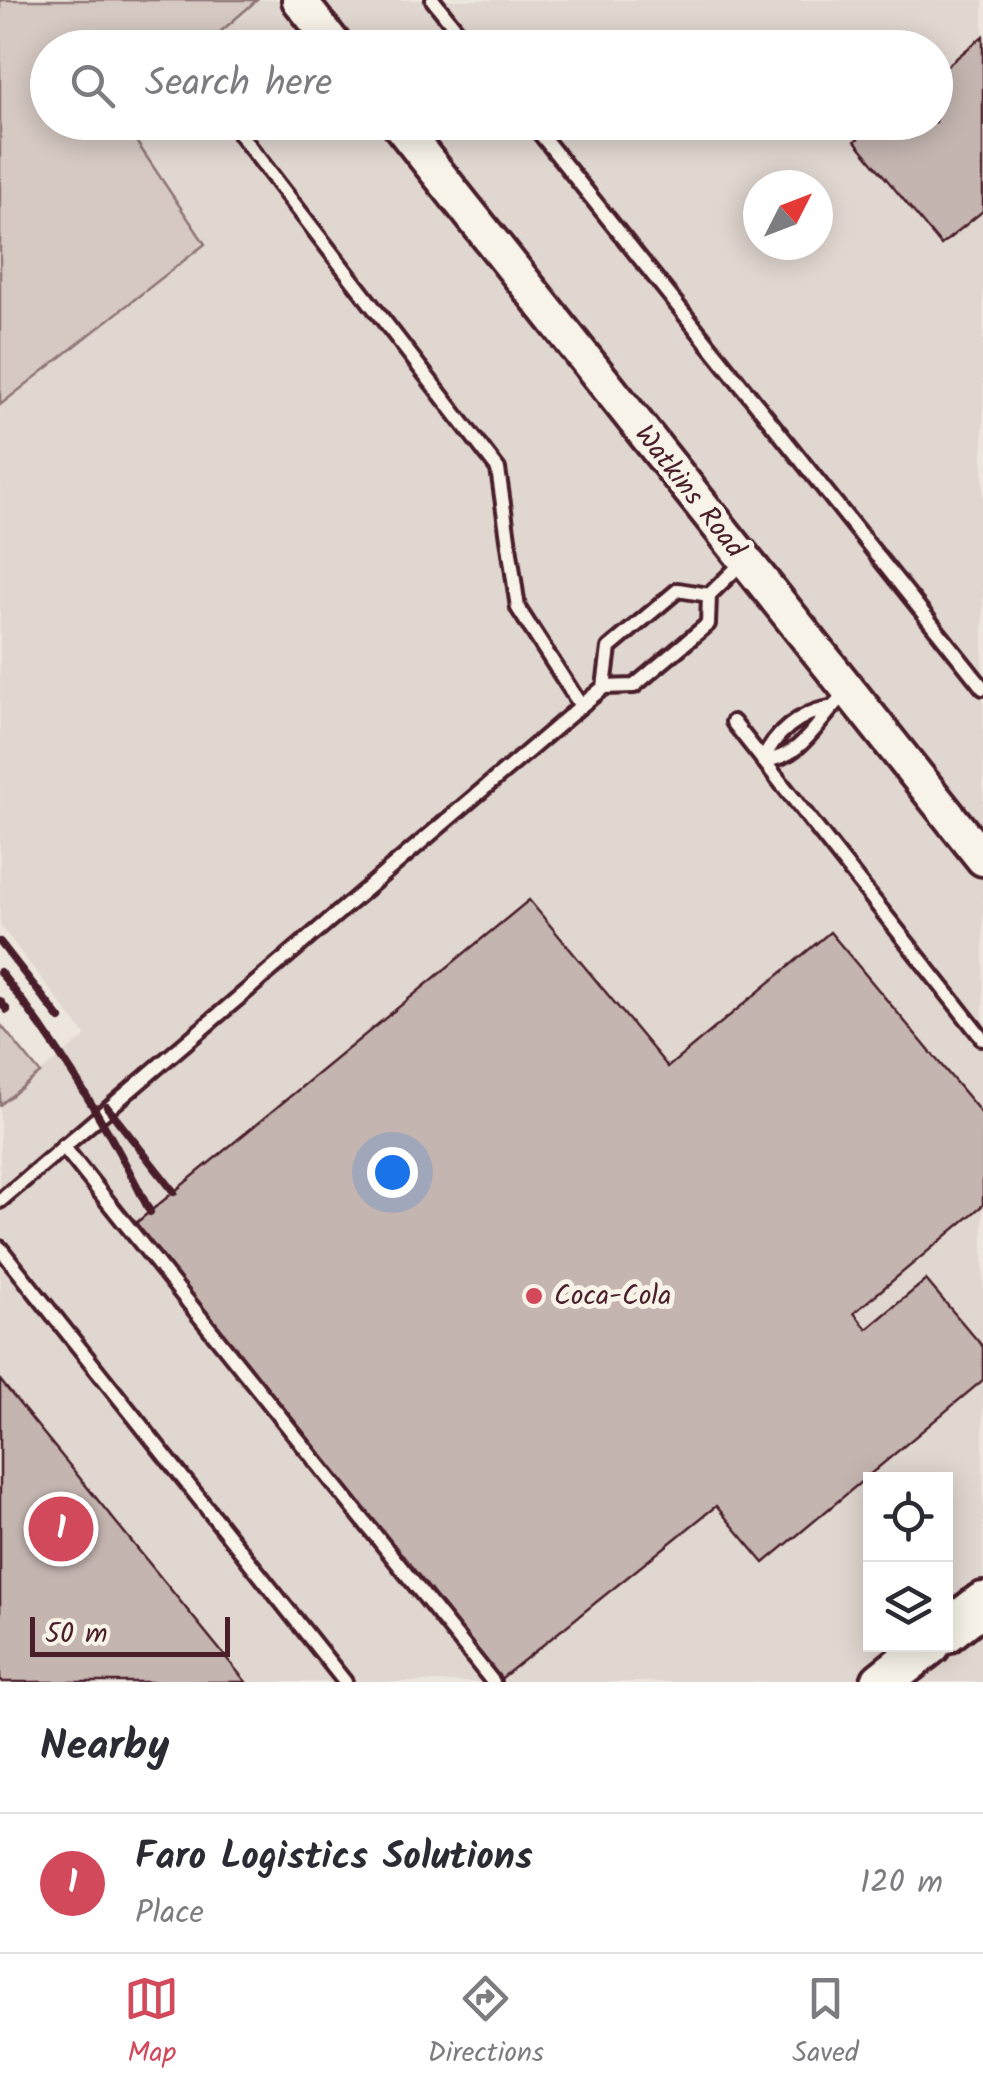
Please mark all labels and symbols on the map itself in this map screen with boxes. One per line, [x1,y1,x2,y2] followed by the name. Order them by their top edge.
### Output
[743,170,833,260] north arrow
[622,415,757,570] street label: Watkins Road
[367,1147,418,1198] your location
[554,1274,671,1319] place label: Coca-Cola
[523,1285,545,1307] marker: Coca-Cola
[28,1492,94,1566] pin: 1
[30,1612,230,1656] scale bar

